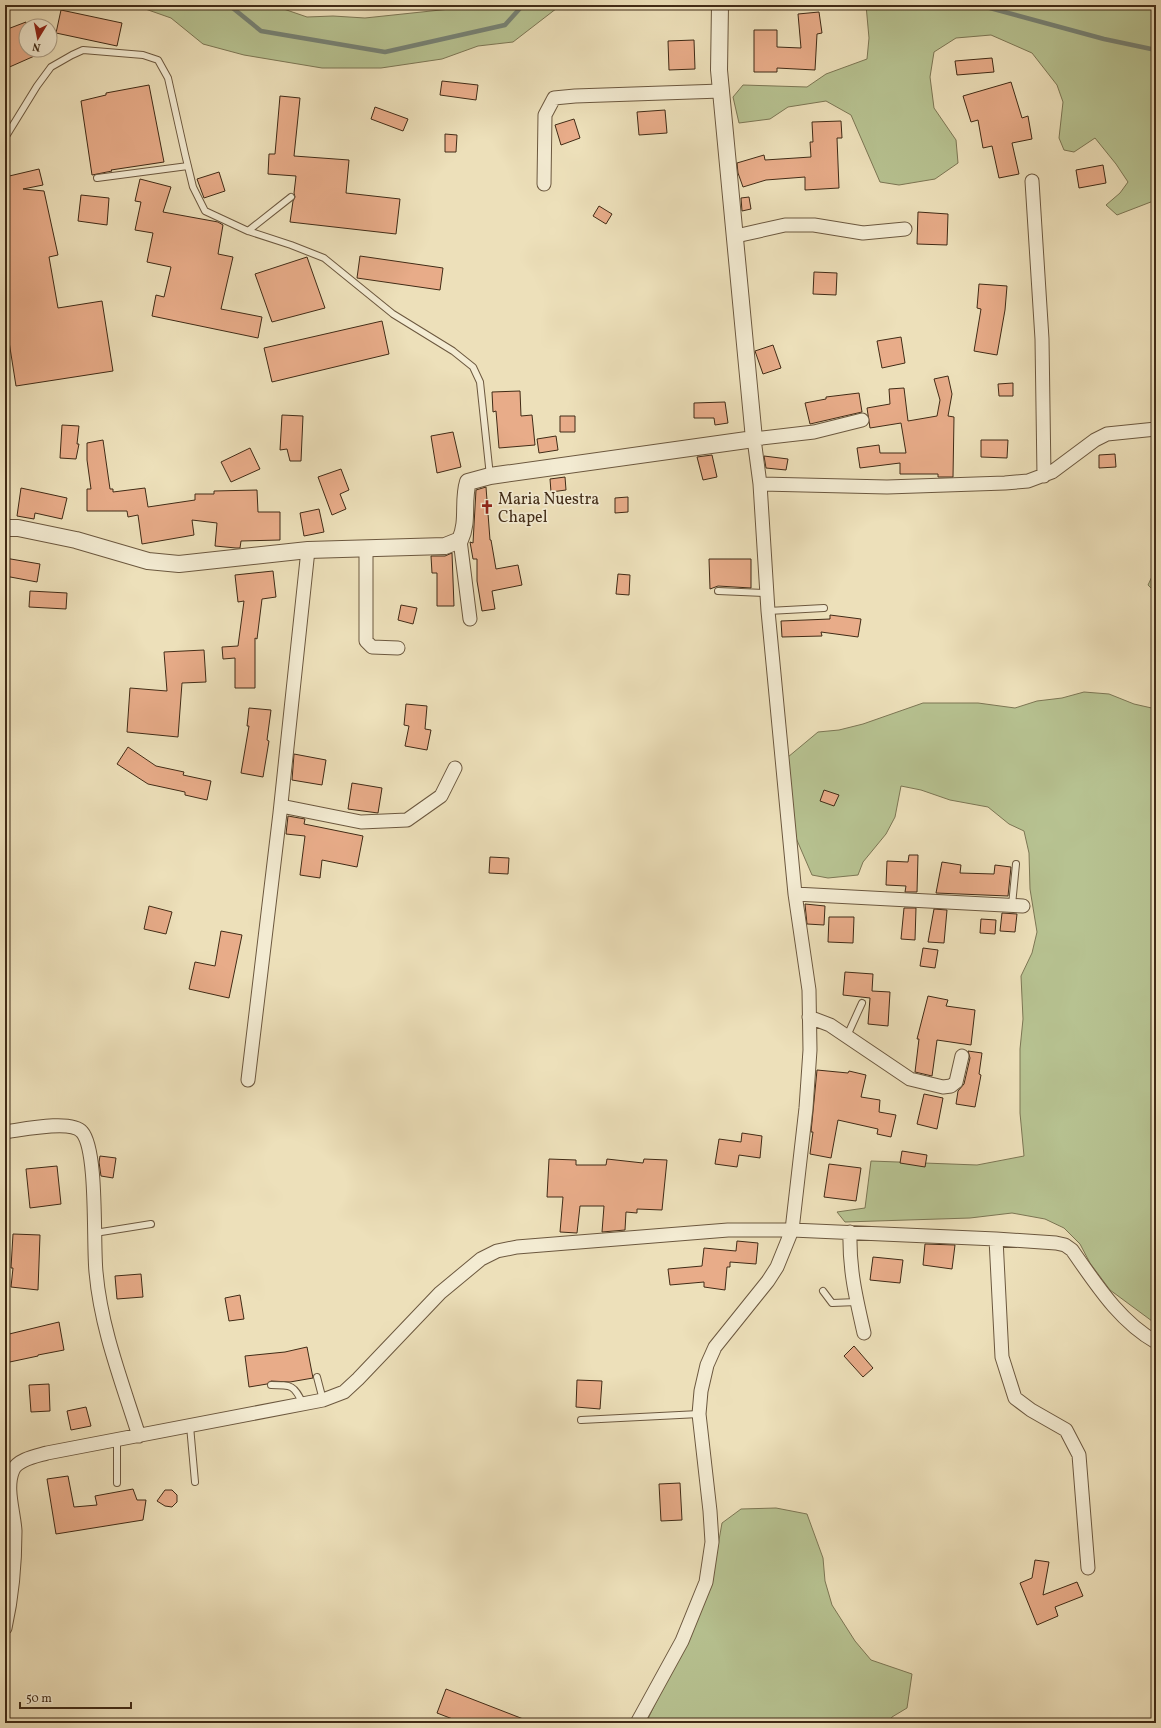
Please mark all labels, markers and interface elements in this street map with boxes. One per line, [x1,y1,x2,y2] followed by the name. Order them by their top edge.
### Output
[18,18,58,58] north arrow
[31,38,42,54] text: N
[498,489,599,529] place label: Maria Nuestra Chapel
[479,499,495,515] church icon: Maria Nuestra Chapel
[20,1684,131,1710] scale bar
[26,1691,52,1707] text: 50 m

